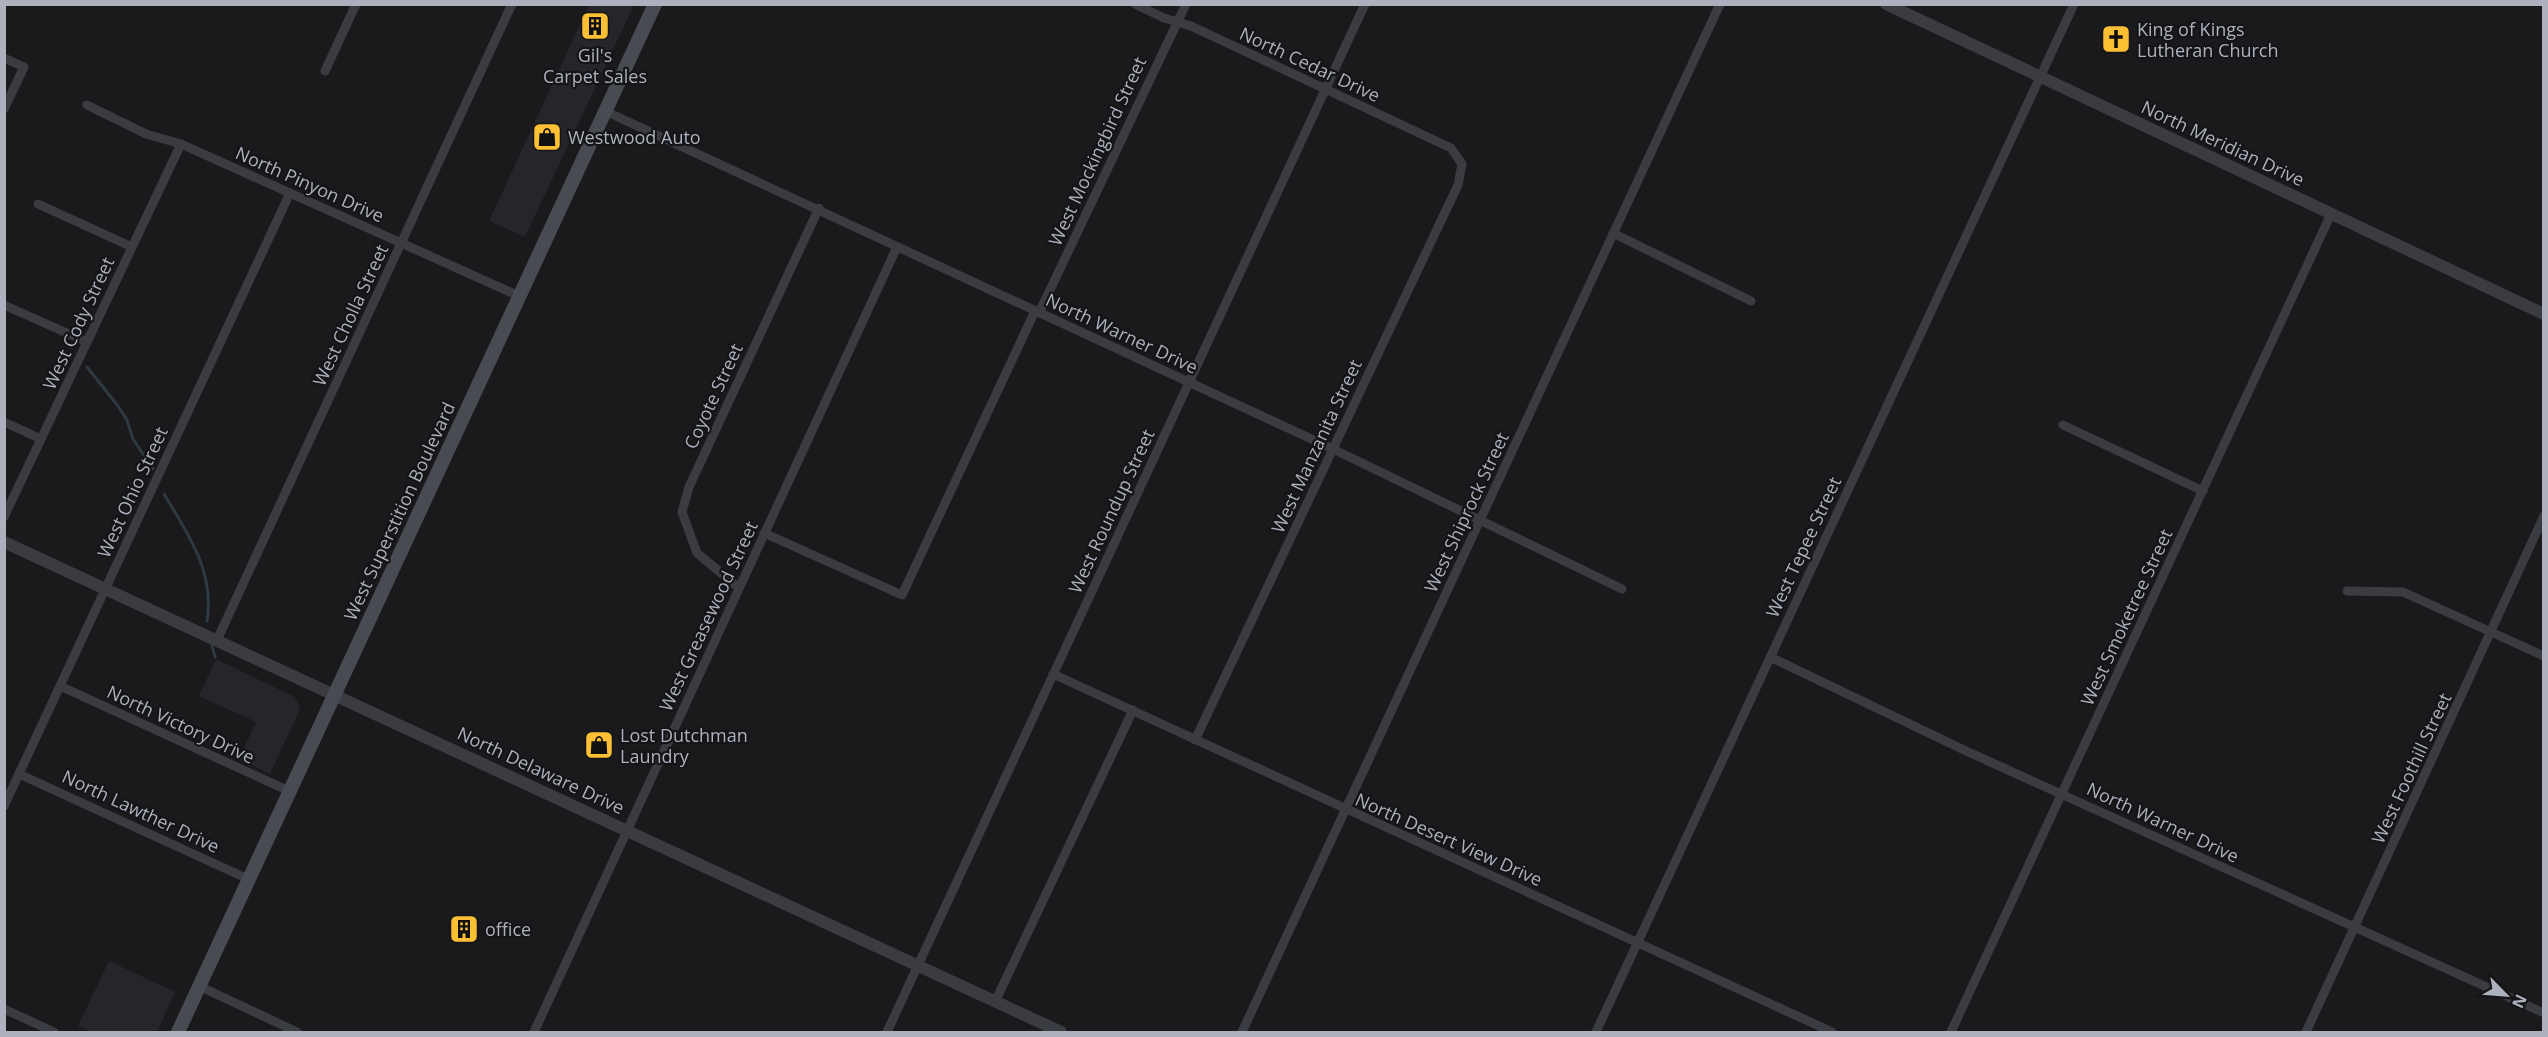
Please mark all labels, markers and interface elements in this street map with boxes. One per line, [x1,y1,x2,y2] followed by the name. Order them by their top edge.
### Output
[579,10,611,42] building icon: Gil's Carpet Sales
[2137,17,2279,62] place label: King of Kings Lutheran Church
[1236,21,1384,107] street label: North Cedar Drive
[2100,23,2132,55] church icon: King of Kings Lutheran Church
[543,43,647,88] place label: Gil's Carpet Sales
[1043,53,1151,249] street label: West Mockingbird Street
[2138,95,2308,191] street label: North Meridian Drive
[531,121,563,153] shop icon: Westwood Auto
[568,125,701,149] place label: Westwood Auto
[232,141,388,227] street label: North Pinyon Drive
[307,240,393,390] street label: West Cholla Street
[37,253,119,393] street label: West Cody Street
[1042,287,1202,379] street label: North Warner Drive
[678,340,748,452] street label: Coyote Street
[1265,355,1367,537] street label: West Manzanita Street
[338,398,460,624] street label: West Superstition Boulevard
[91,423,173,561] street label: West Ohio Street
[1062,425,1160,597] street label: West Roundup Street
[1418,428,1514,596] street label: West Shiprock Street
[1760,473,1846,621] street label: West Tepee Street
[653,517,763,715] street label: West Greasewood Street
[2074,525,2178,709] street label: West Smoketree Street
[103,679,259,769] street label: North Victory Drive
[2366,689,2456,847] street label: West Foothill Street
[454,721,628,819] street label: North Delaware Drive
[620,723,748,768] place label: Lost Dutchman Laundry
[583,729,615,761] shop icon: Lost Dutchman Laundry
[58,764,224,858] street label: North Lawther Drive
[2083,776,2243,868] street label: North Warner Drive
[1352,787,1546,891] street label: North Desert View Drive
[448,913,480,945] building icon: office
[485,917,531,941] place label: office
[2476,965,2536,1025] north arrow
[2507,991,2532,1012] text: N

